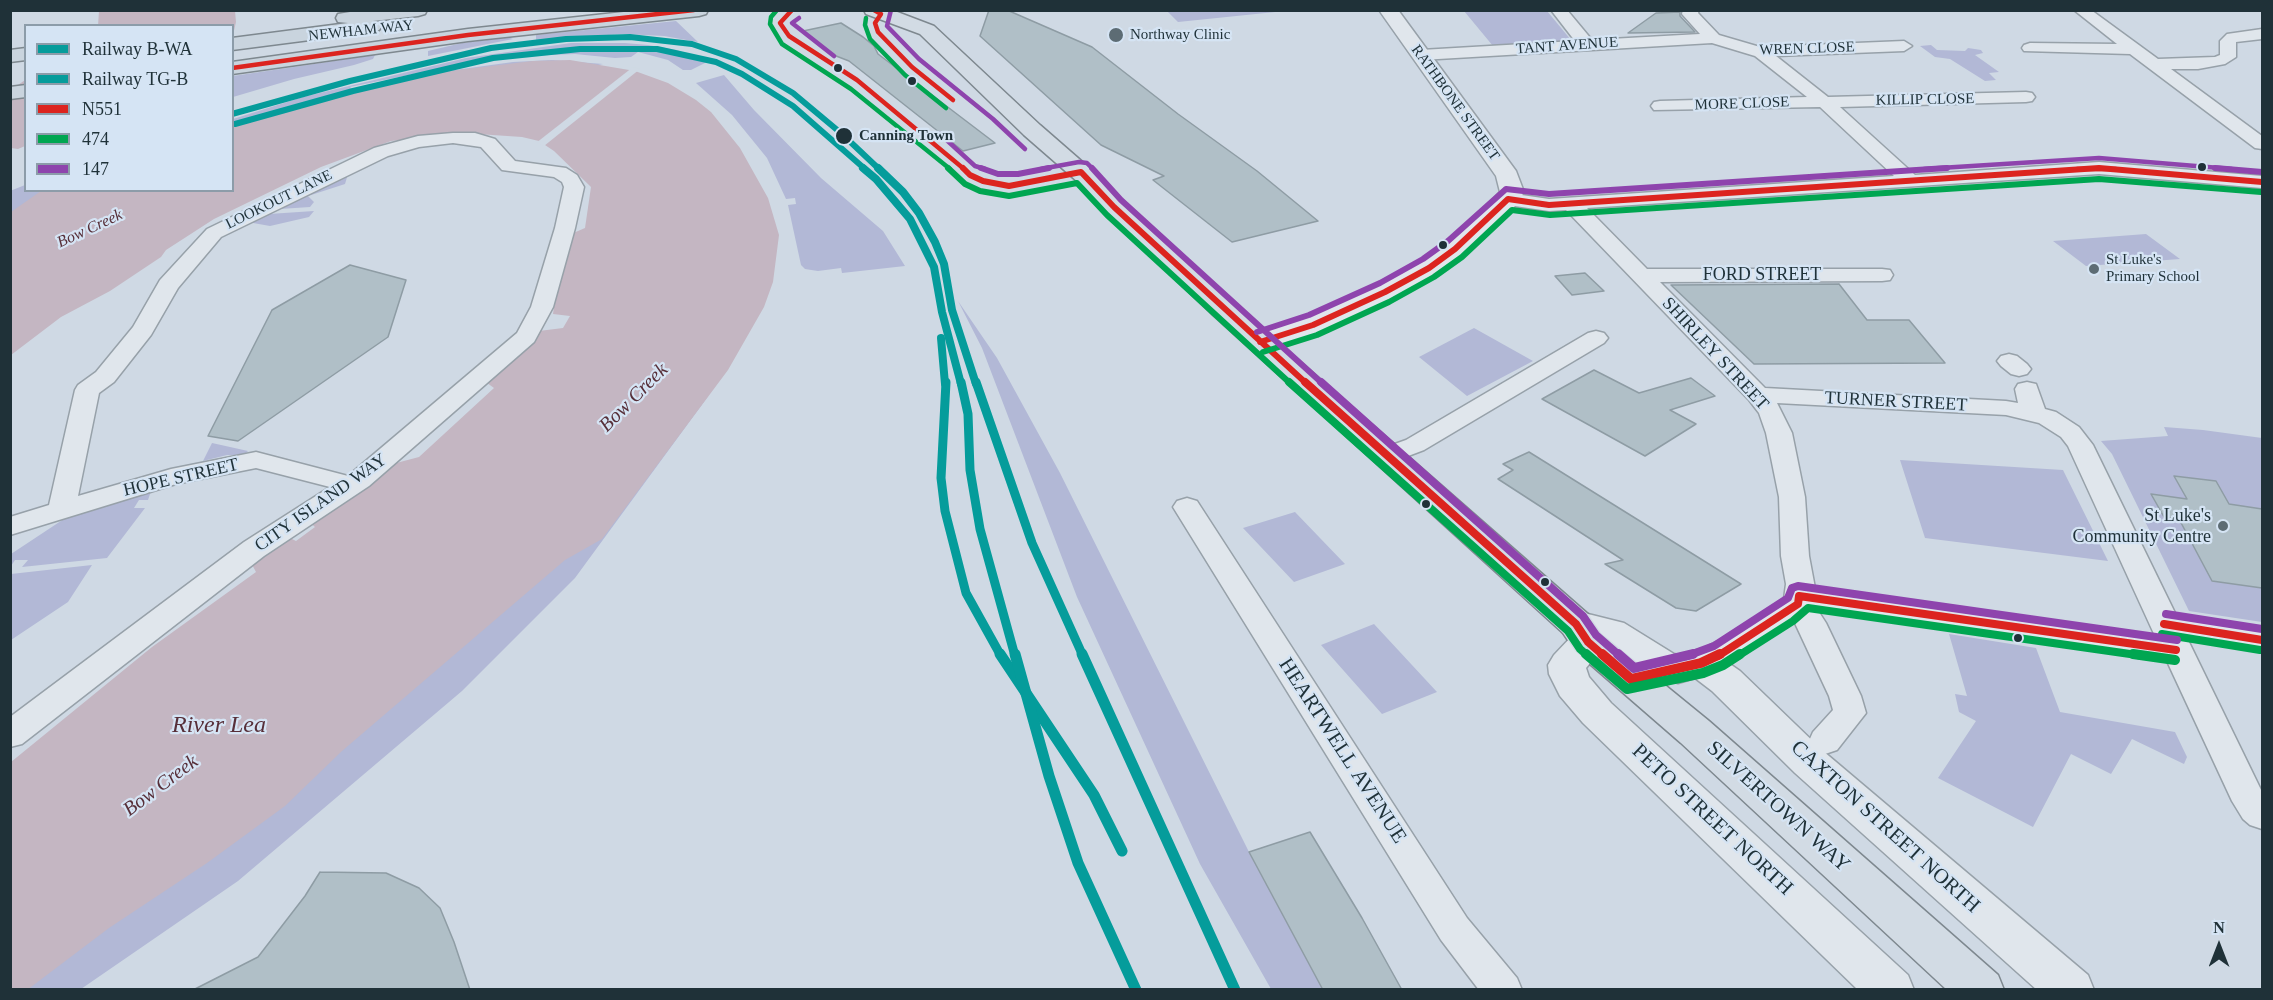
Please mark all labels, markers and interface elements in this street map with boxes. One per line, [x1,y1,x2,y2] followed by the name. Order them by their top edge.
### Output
[308,17,414,45] street label: NEWHAM WAY
[24,24,234,192] legend
[1107,26,1125,44] marker: Northway Clinic
[1130,26,1230,44] place label: Northway Clinic
[1515,33,1619,59] street label: TANT AVENUE
[1759,38,1855,60] street label: WREN CLOSE
[82,39,192,59] text: Railway B-WA
[1407,42,1503,164] street label: RATHBONE STREET
[832,62,844,74] unlabelled marker
[82,69,188,89] text: Railway TG-B
[906,75,918,87] unlabelled marker
[1875,90,1975,110] street label: KILLIP CLOSE
[1694,93,1790,115] street label: MORE CLOSE
[82,99,122,119] text: N551
[834,126,854,146] marker: Canning Town
[859,127,953,145] place label: Canning Town
[82,129,109,149] text: 474
[82,159,109,179] text: 147
[2196,161,2208,173] unlabelled marker
[223,166,335,234] street label: LOOKOUT LANE
[54,205,126,253] water label: Bow Creek
[1437,239,1449,251] unlabelled marker
[2106,251,2200,286] place label: St Luke's Primary School
[2087,262,2101,276] marker: St Luke's Primary School
[1703,264,1821,286] street label: FORD STREET
[1657,293,1773,415] street label: SHIRLEY STREET
[595,359,673,437] water label: Bow Creek
[1824,387,1968,417] street label: TURNER STREET
[251,449,391,557] street label: CITY ISLAND WAY
[121,454,241,502] street label: HOPE STREET
[1420,498,1432,510] unlabelled marker
[2073,505,2211,548] place label: St Luke's Community Centre
[2216,519,2230,533] marker: St Luke's Community Centre
[1539,576,1551,588] unlabelled marker
[2012,632,2024,644] unlabelled marker
[1273,654,1411,848] street label: HEARTWELL AVENUE
[172,712,266,740] water label: River Lea
[1785,735,1985,919] street label: CAXTON STREET NORTH
[1701,736,1855,878] street label: SILVERTOWN WAY
[1626,739,1798,901] street label: PETO STREET NORTH
[119,750,203,822] water label: Bow Creek
[2189,916,2249,976] north arrow
[2213,919,2225,936] text: N

